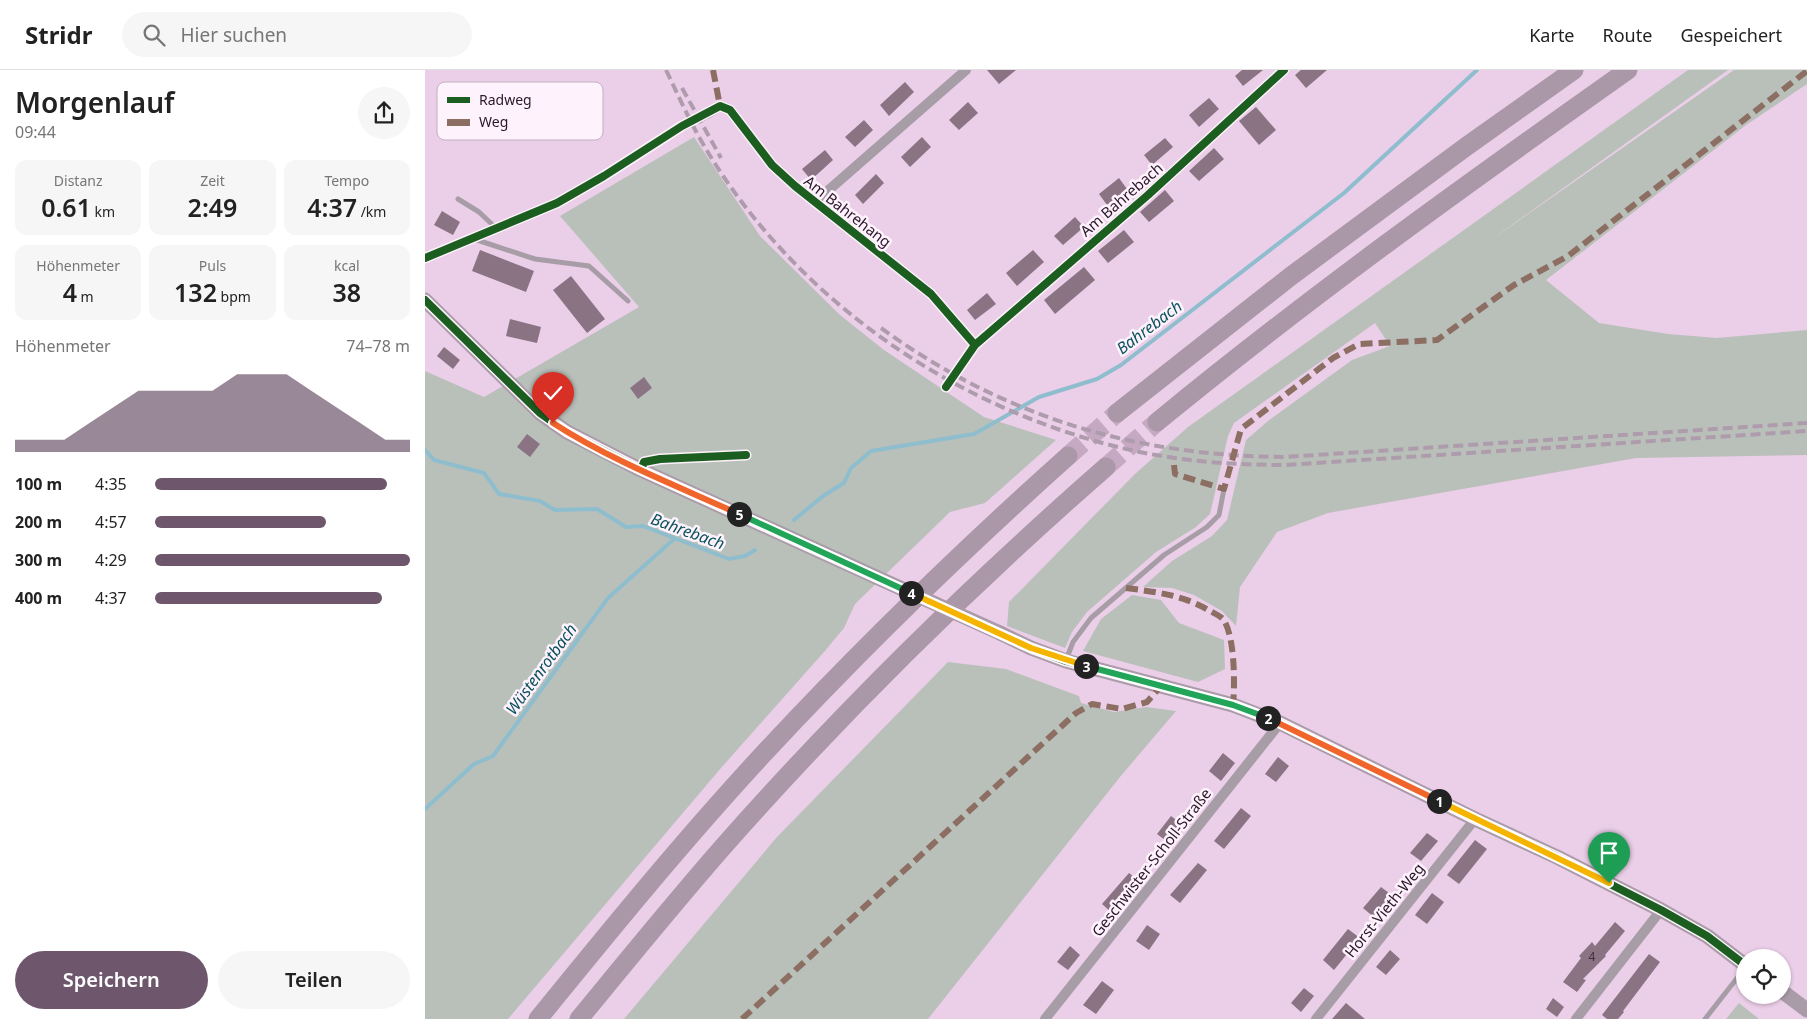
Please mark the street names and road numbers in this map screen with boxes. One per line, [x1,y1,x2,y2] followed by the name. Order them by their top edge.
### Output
[1075,158,1167,240] street label: Am Bahrebach
[800,171,896,251] street label: Am Bahrehang
[1087,784,1215,940] street label: Geschwister-Scholl-Straße
[1340,859,1428,961] street label: Horst-Vieth-Weg

